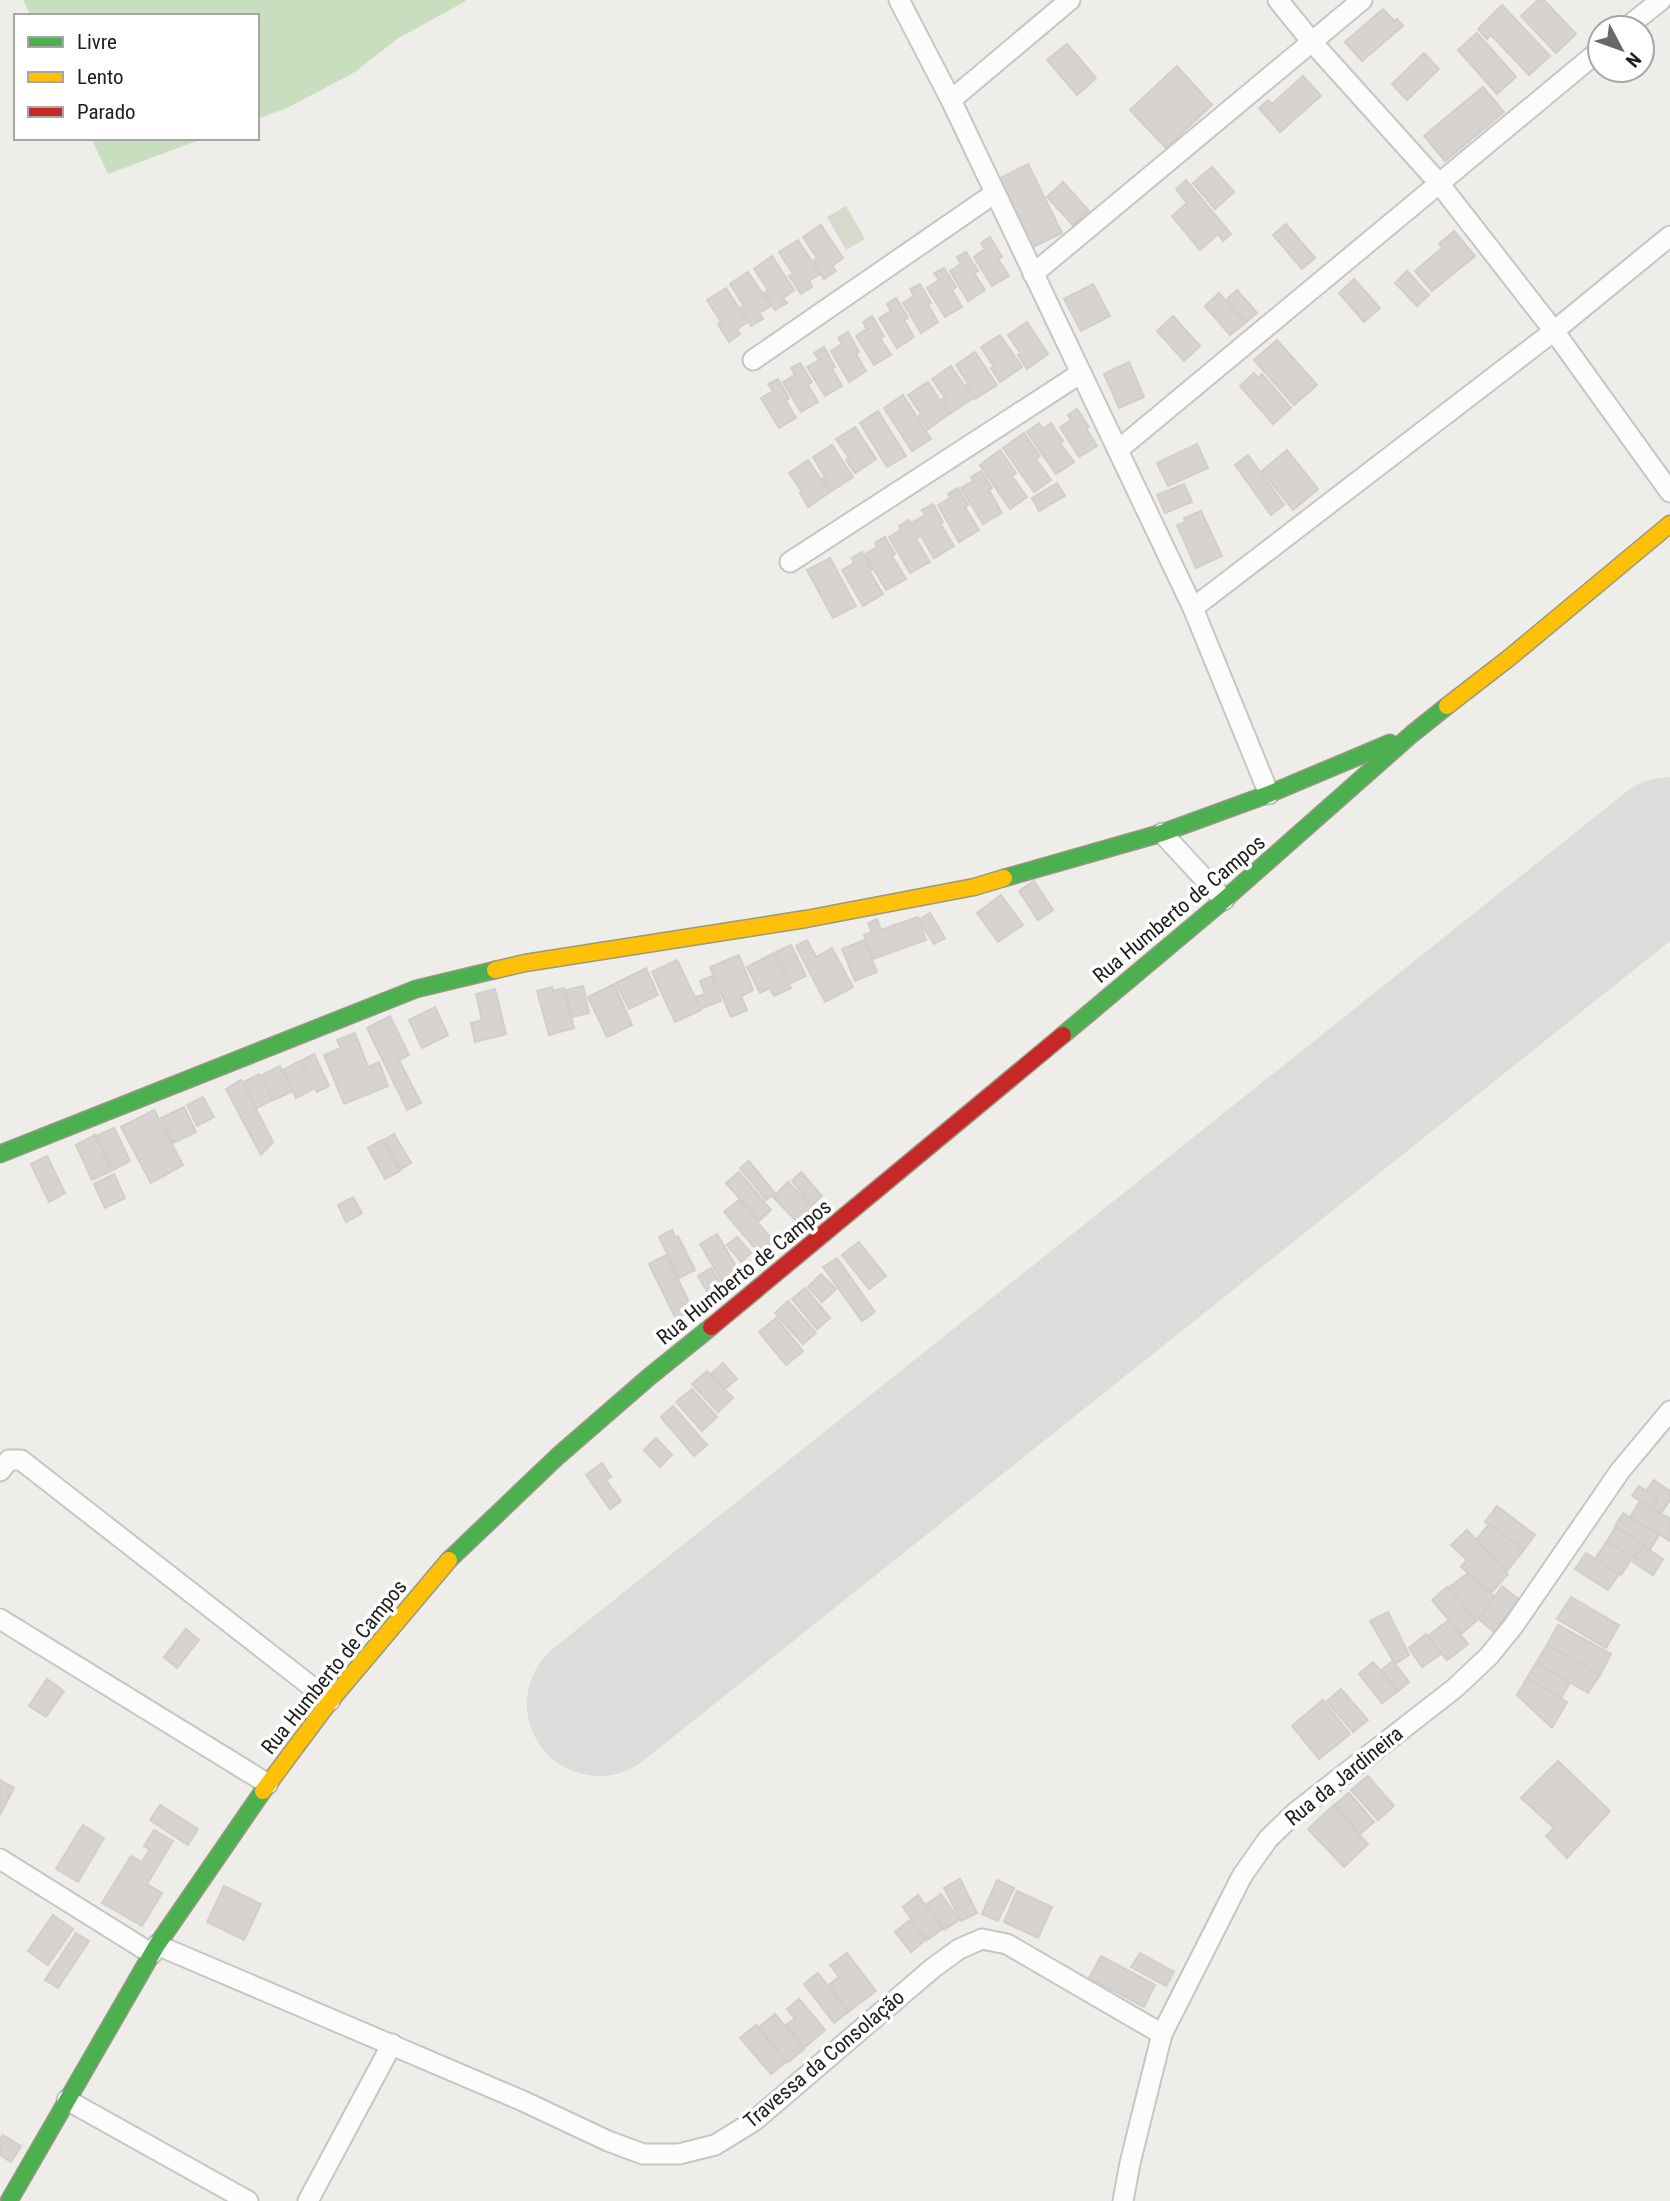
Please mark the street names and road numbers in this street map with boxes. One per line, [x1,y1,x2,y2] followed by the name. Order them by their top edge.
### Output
[1088,830,1270,988] street label: Rua Humberto de Campos
[652,1194,836,1350] street label: Rua Humberto de Campos
[256,1575,412,1759] street label: Rua Humberto de Campos
[1280,1721,1408,1831] street label: Rua da Jardineira
[739,1985,909,2133] street label: Travessa da Consolação

